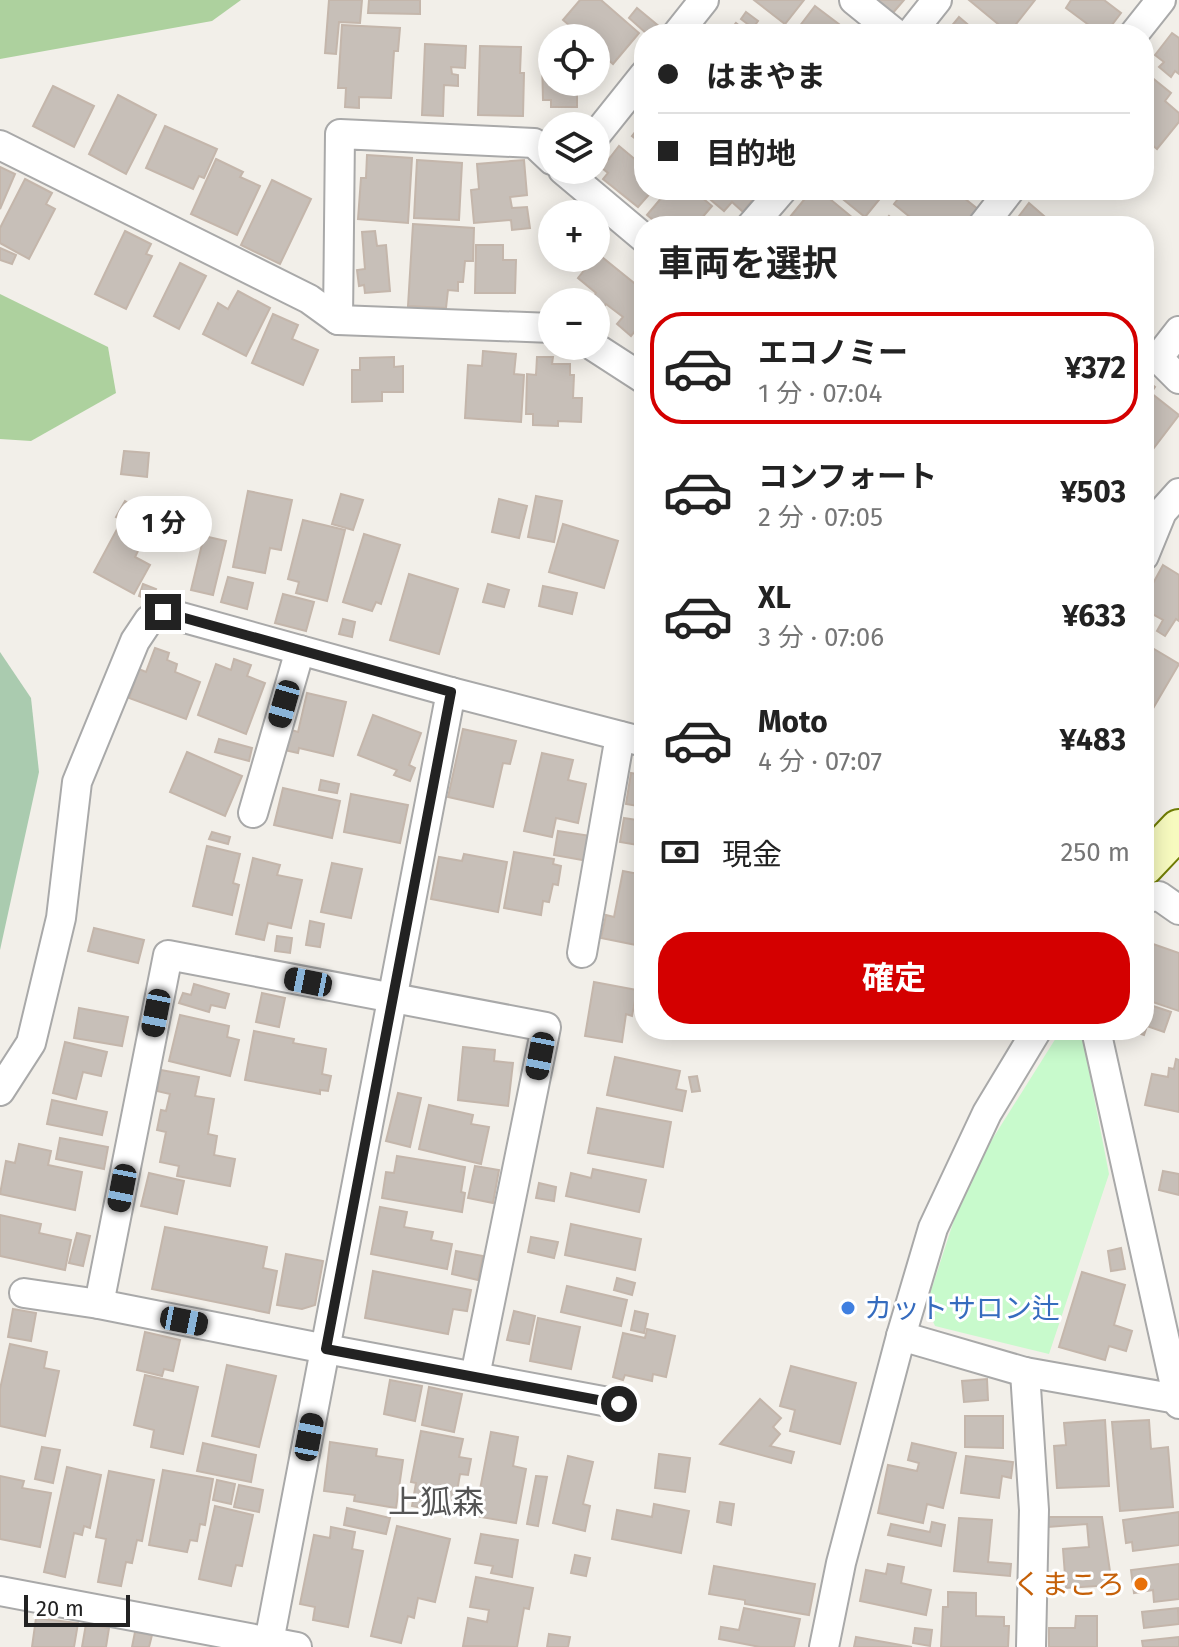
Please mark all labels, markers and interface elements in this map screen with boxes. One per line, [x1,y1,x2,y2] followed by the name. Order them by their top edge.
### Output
[538,24,610,360] map controls
[538,24,610,96] button: locate
[706,59,826,95] text: はまやま
[538,112,610,184] button: layers
[706,136,796,172] text: 目的地
[538,200,610,272] button: +
[658,242,838,286] text: 車両を選択
[538,288,610,360] button: −
[662,332,734,404] icon: car
[758,335,908,371] text: エコノミー
[1065,350,1126,386] text: ¥372
[758,378,882,409] text: 1 分 · 07:04
[662,456,734,528] icon: car
[758,459,937,495] text: コンフォート
[1060,474,1126,510] text: ¥503
[115,496,211,552] callout: 1 分
[758,502,883,533] text: 2 分 · 07:05
[142,508,186,539] text: 1 分
[662,580,734,652] icon: car
[758,580,791,616] text: XL
[145,594,181,630] route end
[1062,598,1126,634] text: ¥633
[758,622,884,653] text: 3 分 · 07:06
[266,678,302,730] car
[662,704,734,776] icon: car
[758,704,828,740] text: Moto
[1060,722,1126,758] text: ¥483
[758,746,882,777] text: 4 分 · 07:07
[658,830,702,874] icon: cash
[722,837,782,873] text: 現金
[1060,837,1130,868] text: 250 m
[658,932,1130,1024] button: 確定
[282,966,334,998] car
[140,987,172,1039] car
[524,1030,556,1082] car
[106,1162,138,1214] car
[864,1292,1060,1325] place label: カットサロン辻
[839,1299,857,1317] marker: カットサロン辻
[158,1305,210,1337] car
[601,1386,637,1422] route start
[293,1411,325,1463] car
[388,1483,484,1521] district label: 上狐森
[1013,1568,1125,1601] place label: くまころ
[1132,1575,1150,1593] marker: くまころ
[24,1591,130,1627] scale bar
[36,1595,84,1622] text: 20 m

